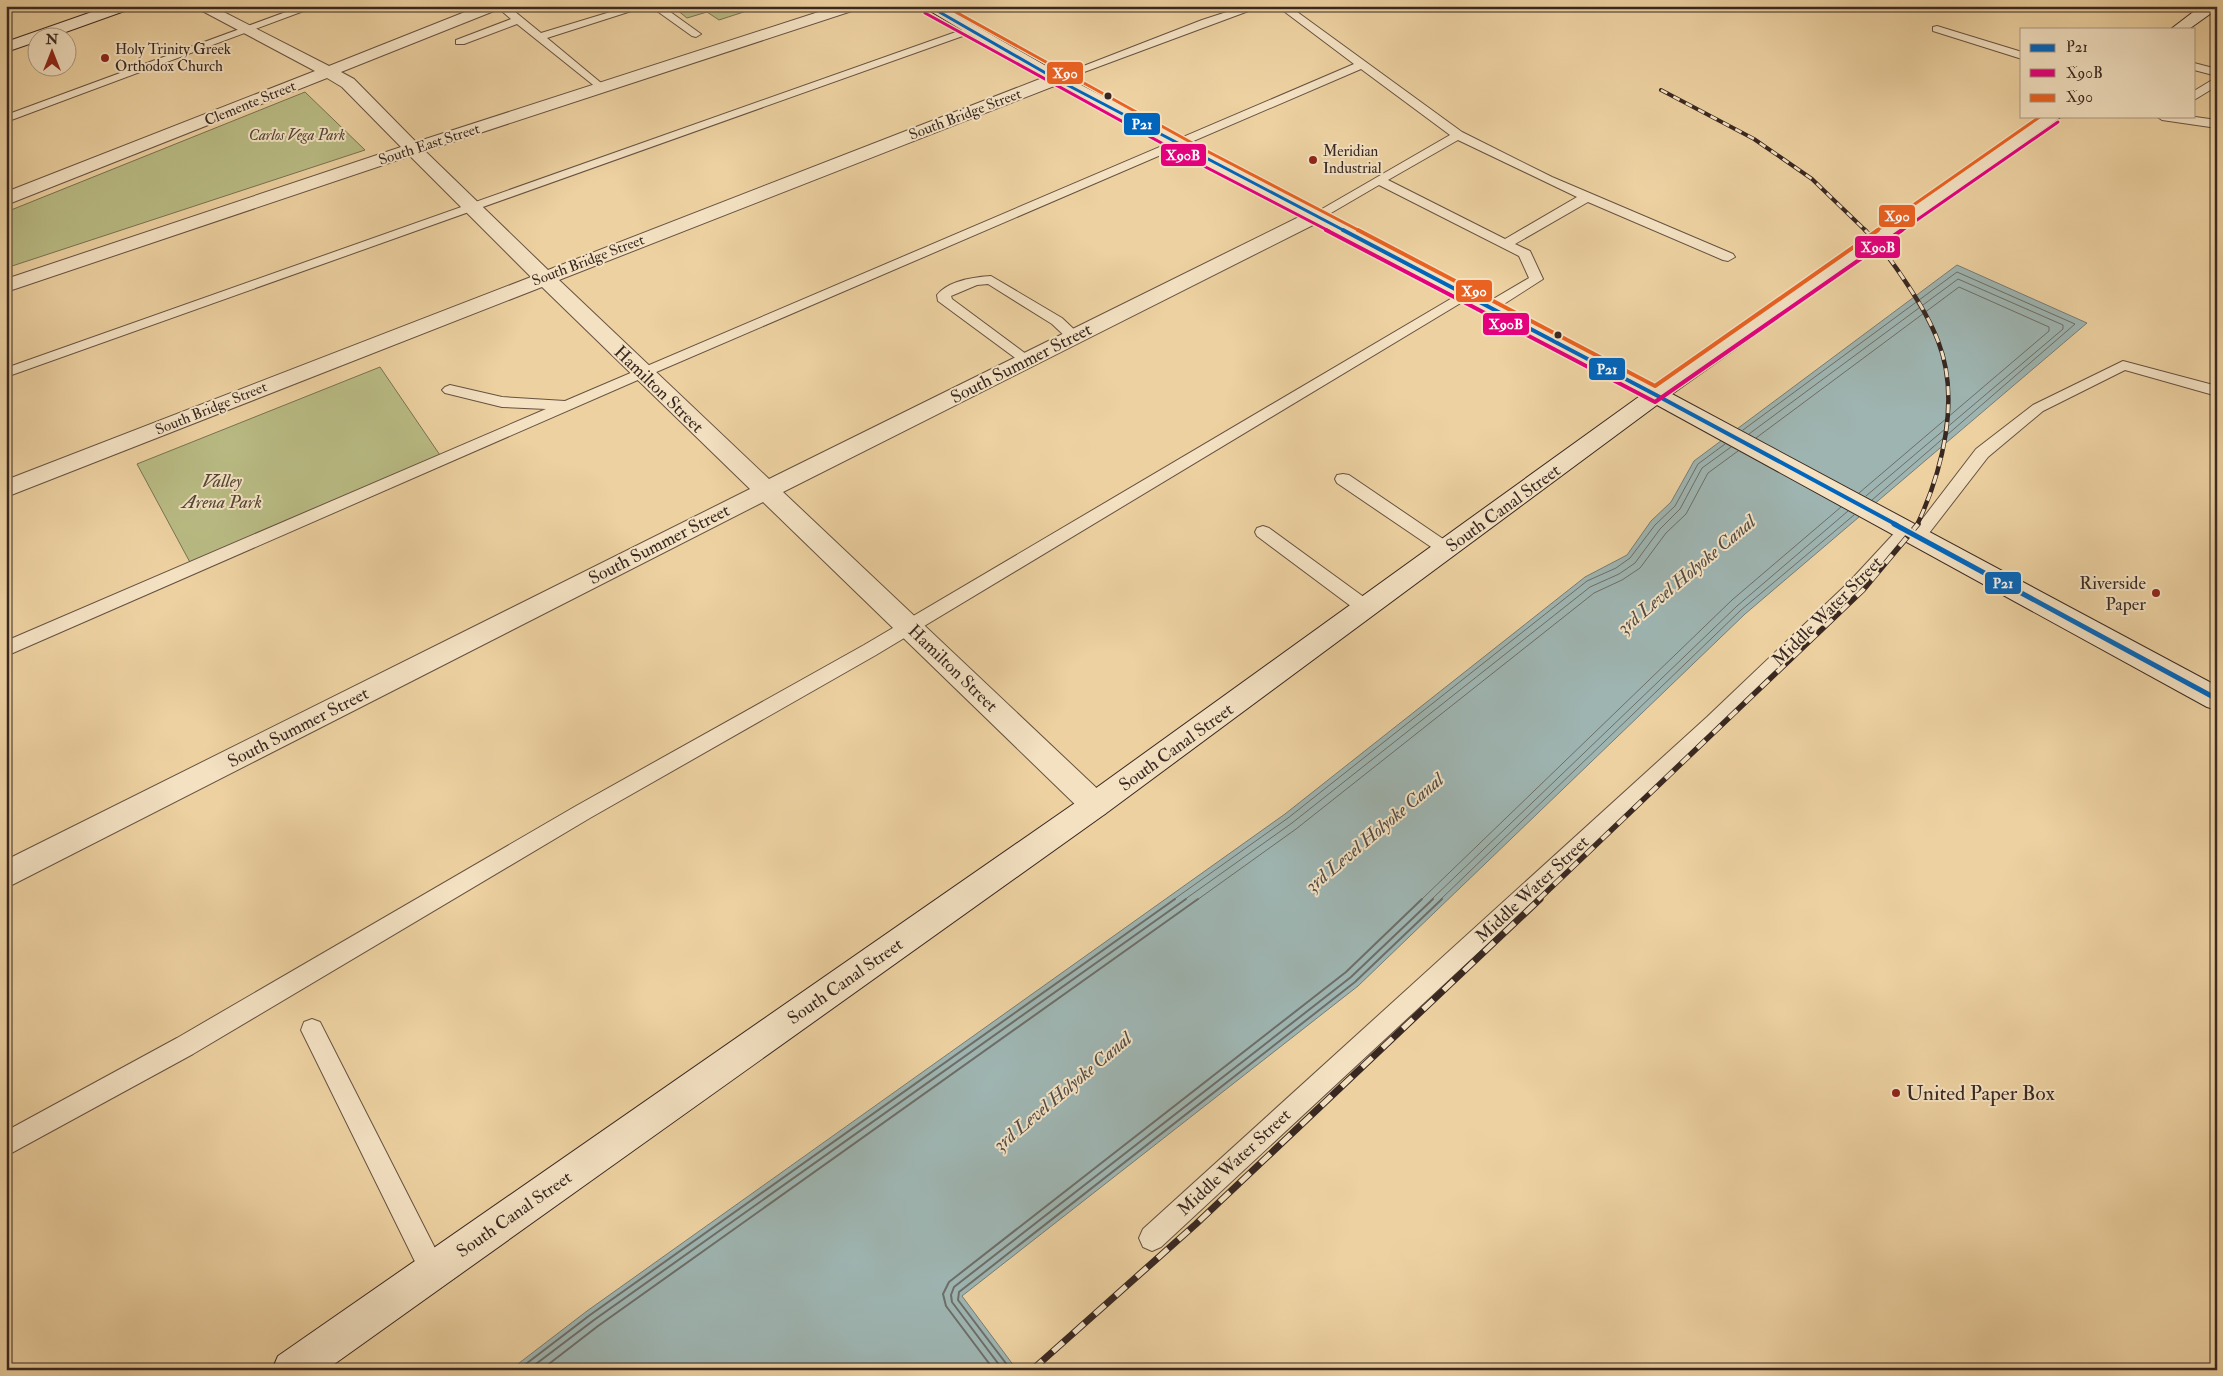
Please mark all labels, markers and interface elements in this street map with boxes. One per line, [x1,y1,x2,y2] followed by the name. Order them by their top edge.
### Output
[28,28,78,78] north arrow
[2020,28,2196,118] legend
[45,31,59,48] text: N
[2066,38,2088,57] text: P21
[115,40,231,76] place label: Holy Trinity Greek Orthodox Church
[99,52,111,64] marker: Holy Trinity Greek Orthodox Church
[1046,61,1084,85] line badge: X90
[2066,64,2103,83] text: X90B
[1052,65,1078,82] text: X90
[202,76,299,130] street label: Clemente Street
[906,84,1024,145] street label: South Bridge Street
[2066,88,2093,107] text: X90
[1103,91,1113,101] unlabelled marker
[1123,112,1161,136] line badge: P21
[1132,116,1152,133] text: P21
[376,119,482,170] street label: South East Street
[249,126,345,145] park label: Carlos Vega Park
[1323,142,1382,178] place label: Meridian Industrial
[1160,143,1207,167] line badge: X90B
[1166,147,1200,164] text: X90B
[1307,154,1319,166] marker: Meridian Industrial
[1878,204,1916,228] line badge: X90
[1884,208,1910,225] text: X90
[529,230,647,291] street label: South Bridge Street
[1854,235,1901,259] line badge: X90B
[1861,239,1895,256] text: X90B
[1455,279,1493,303] line badge: X90
[1461,283,1487,300] text: X90
[1482,312,1530,336] line badge: X90B
[1489,316,1523,333] text: X90B
[947,318,1096,409] street label: South Summer Street
[1553,330,1563,340] unlabelled marker
[609,341,709,438] street label: Hamilton Street
[1588,357,1626,381] line badge: P21
[1597,361,1617,378] text: P21
[153,377,270,440] street label: South Bridge Street
[1442,459,1565,558] street label: South Canal Street
[180,470,262,514] park label: Valley Arena Park
[585,499,734,590] street label: South Summer Street
[1613,509,1762,640] water label: 3rd Level Holyoke Canal
[1767,551,1888,671] street label: Middle Water Street
[1984,571,2022,595] line badge: P21
[2079,572,2146,616] place label: Riverside Paper
[1993,575,2013,592] text: P21
[2150,587,2162,599] marker: Riverside Paper
[903,620,1003,717] street label: Hamilton Street
[224,682,373,773] street label: South Summer Street
[1115,698,1238,797] street label: South Canal Street
[1301,767,1450,898] water label: 3rd Level Holyoke Canal
[1471,831,1594,948] street label: Middle Water Street
[783,933,908,1030] street label: South Canal Street
[989,1026,1138,1157] water label: 3rd Level Holyoke Canal
[1906,1080,2055,1107] place label: United Paper Box
[1890,1087,1902,1099] marker: United Paper Box
[1173,1104,1296,1221] street label: Middle Water Street
[452,1166,577,1263] street label: South Canal Street

